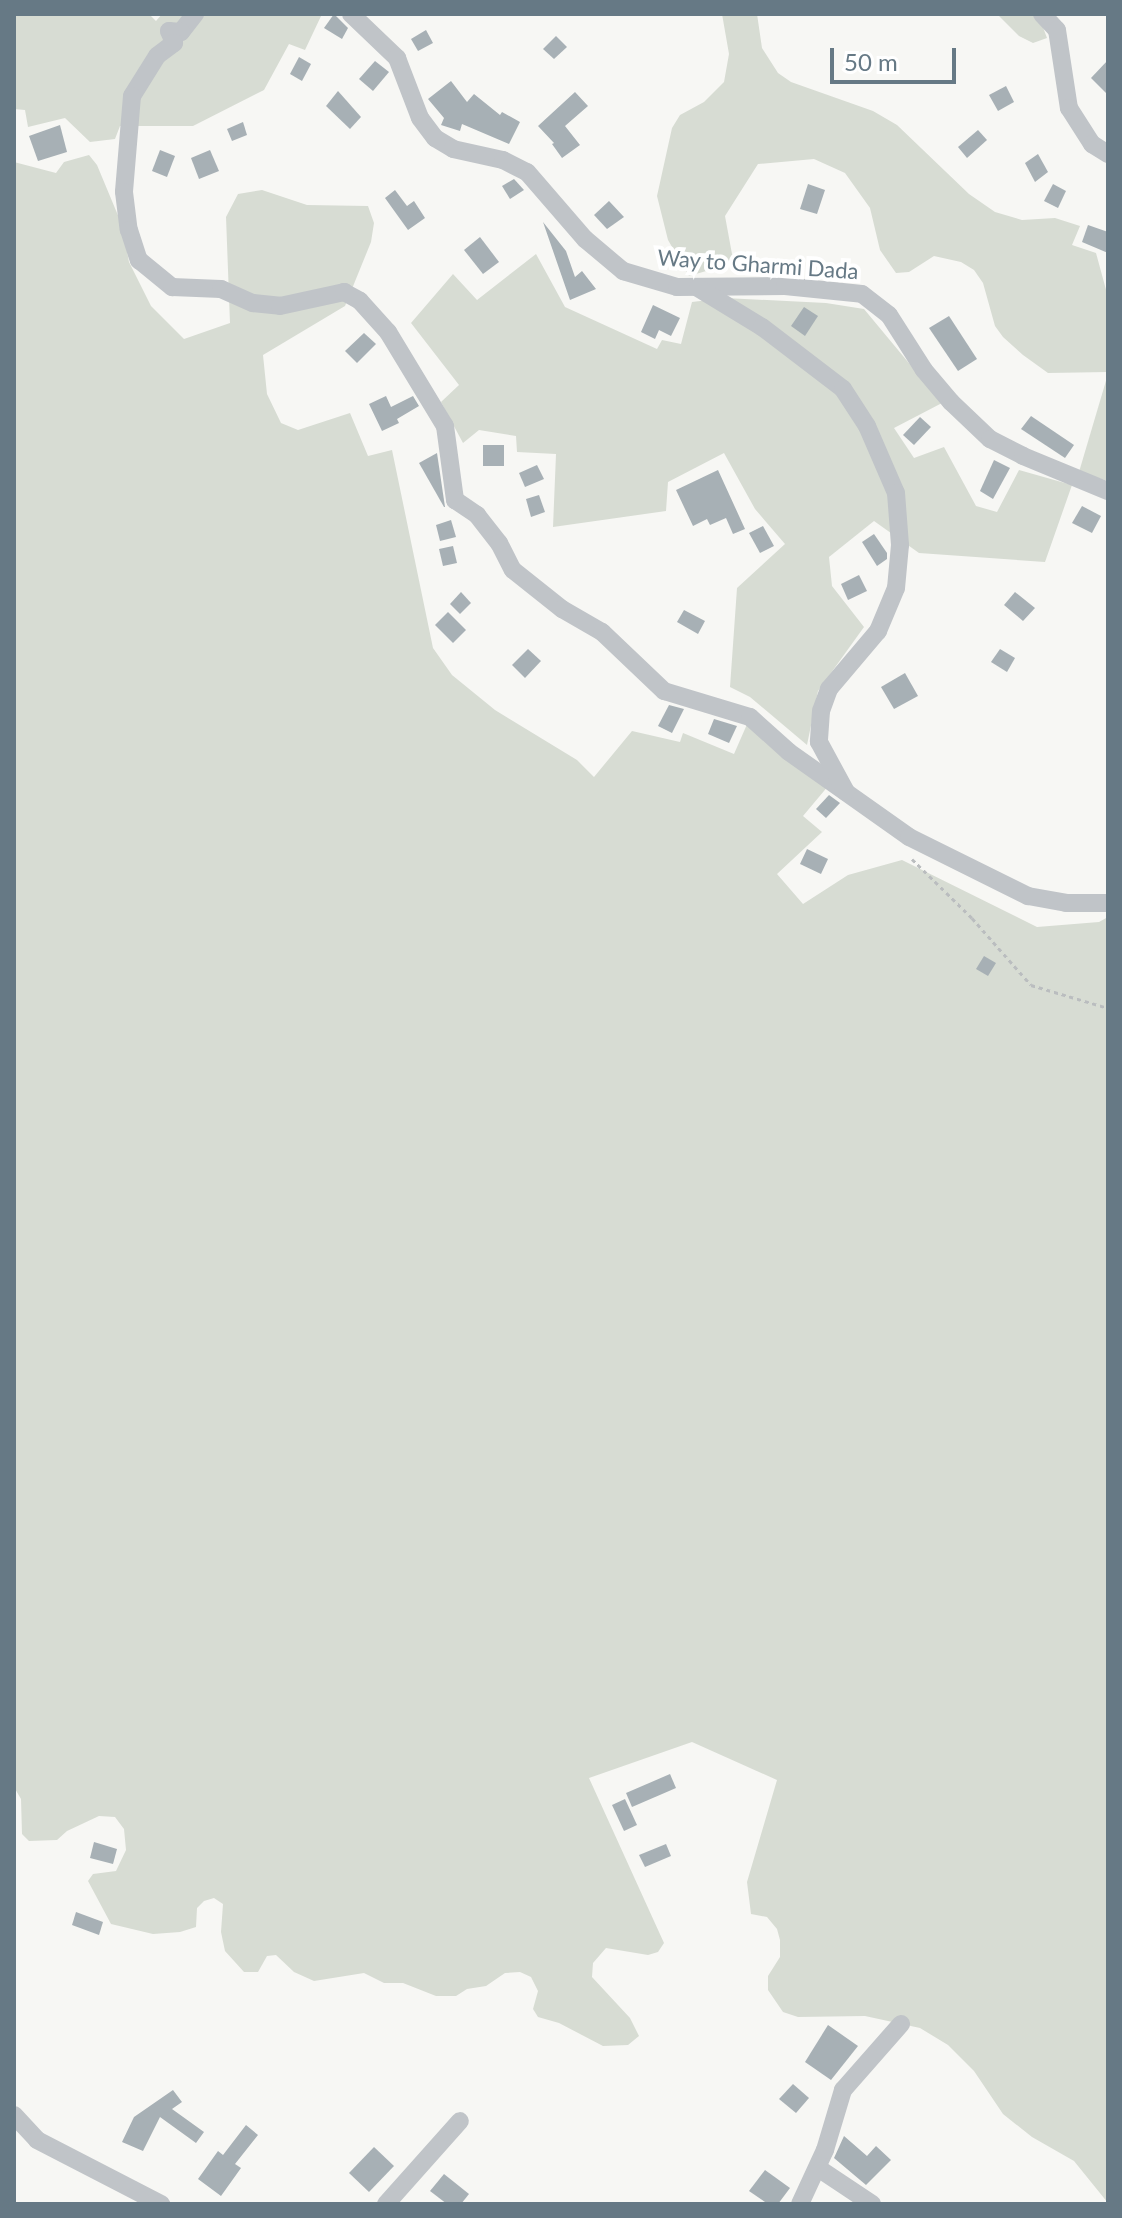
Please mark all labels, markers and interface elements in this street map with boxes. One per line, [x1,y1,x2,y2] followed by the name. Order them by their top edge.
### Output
[834,32,960,82] scale bar
[844,47,898,76] text: 50 m
[656,244,860,284] street label: Way to Gharmi Dada

